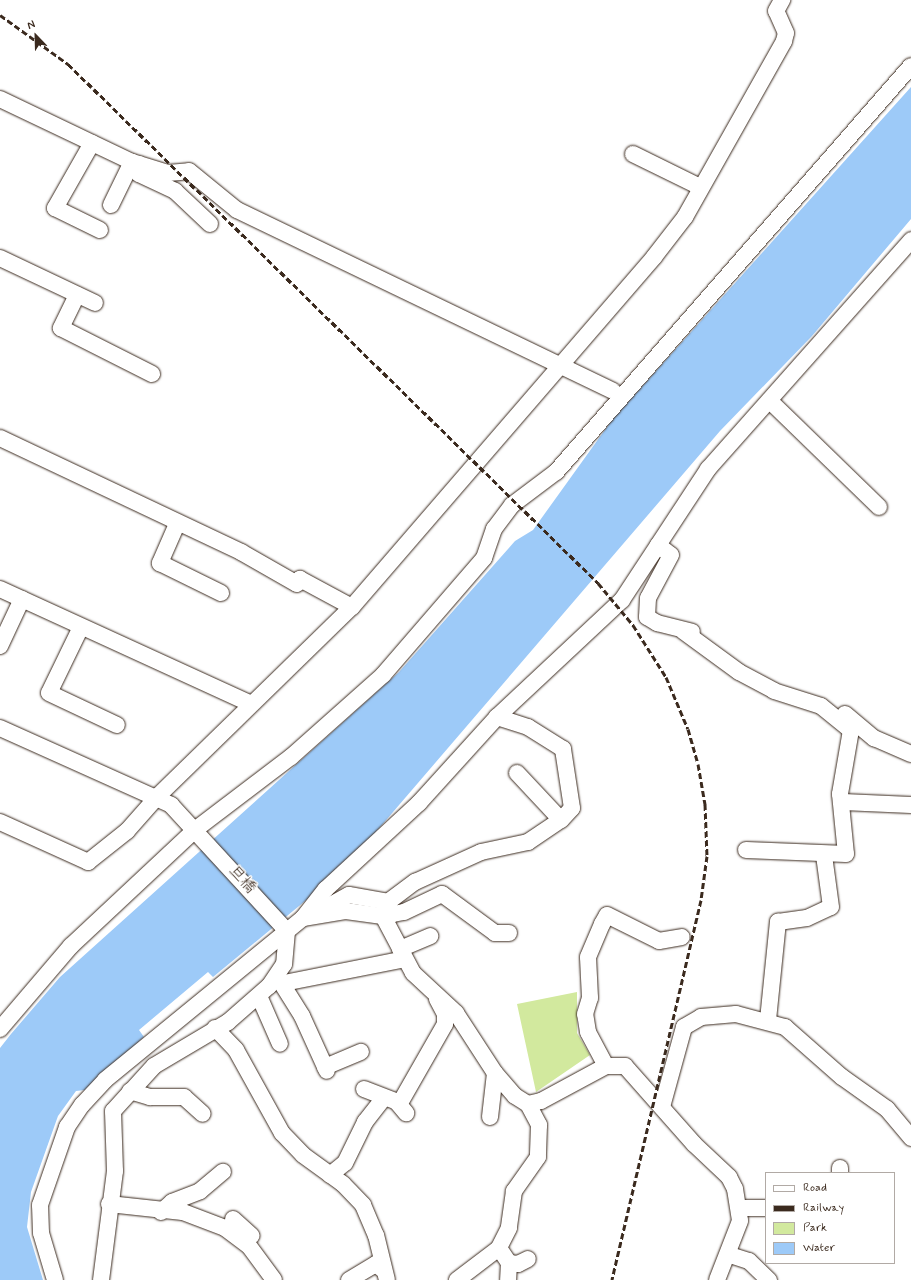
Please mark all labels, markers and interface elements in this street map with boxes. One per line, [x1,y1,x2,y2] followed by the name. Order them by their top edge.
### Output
[16,16,56,56] north arrow
[25,17,37,33] text: N
[224,862,260,898] street label: 旦橋
[765,1172,895,1264] legend
[803,1180,827,1196] text: Road
[803,1200,844,1216] text: Railway
[803,1220,827,1236] text: Park
[803,1240,835,1256] text: Water

